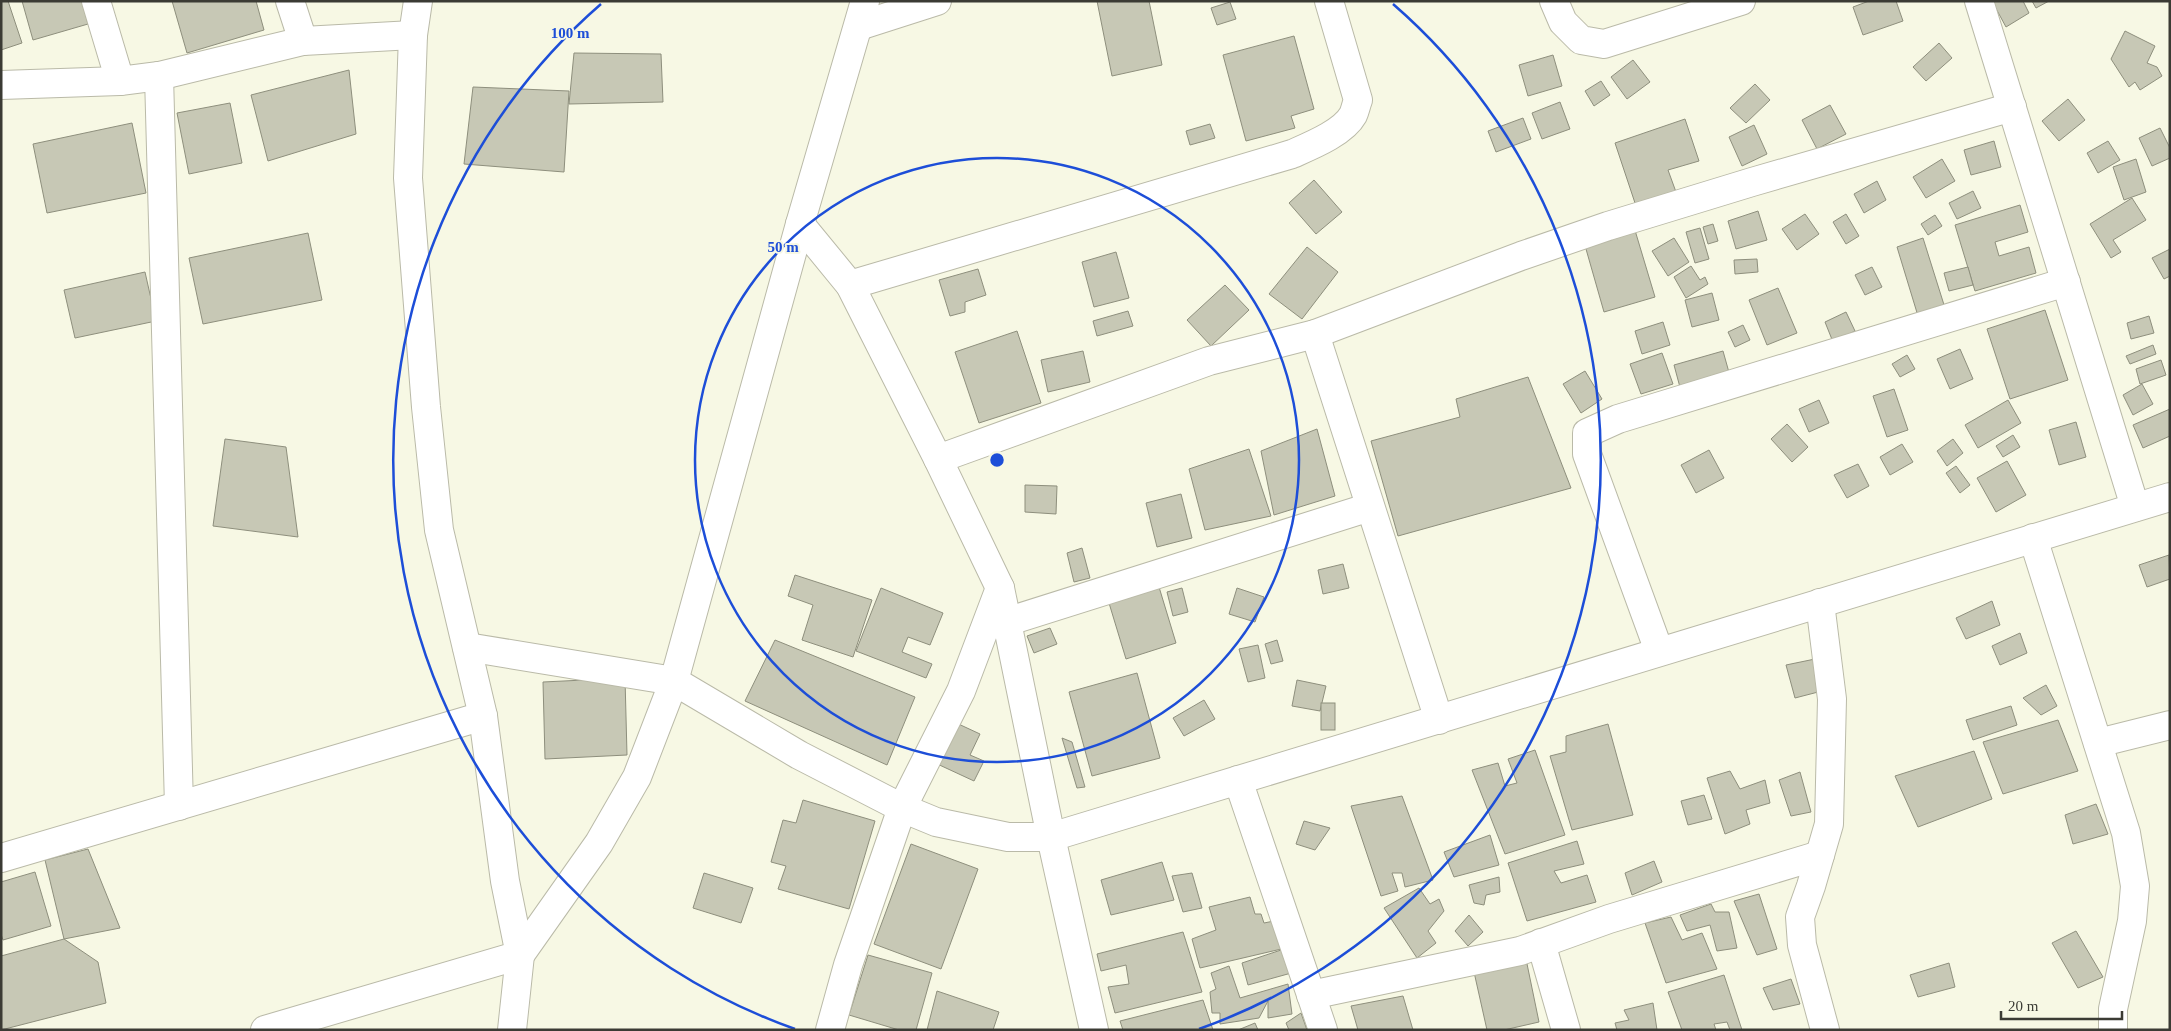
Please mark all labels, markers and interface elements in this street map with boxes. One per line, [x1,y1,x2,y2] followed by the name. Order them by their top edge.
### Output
[551,25,590,41] text: 100 m
[767,239,799,255] text: 50 m
[988,451,1006,469] centre of rings
[2001,988,2122,1020] scale bar
[2008,998,2039,1014] text: 20 m

